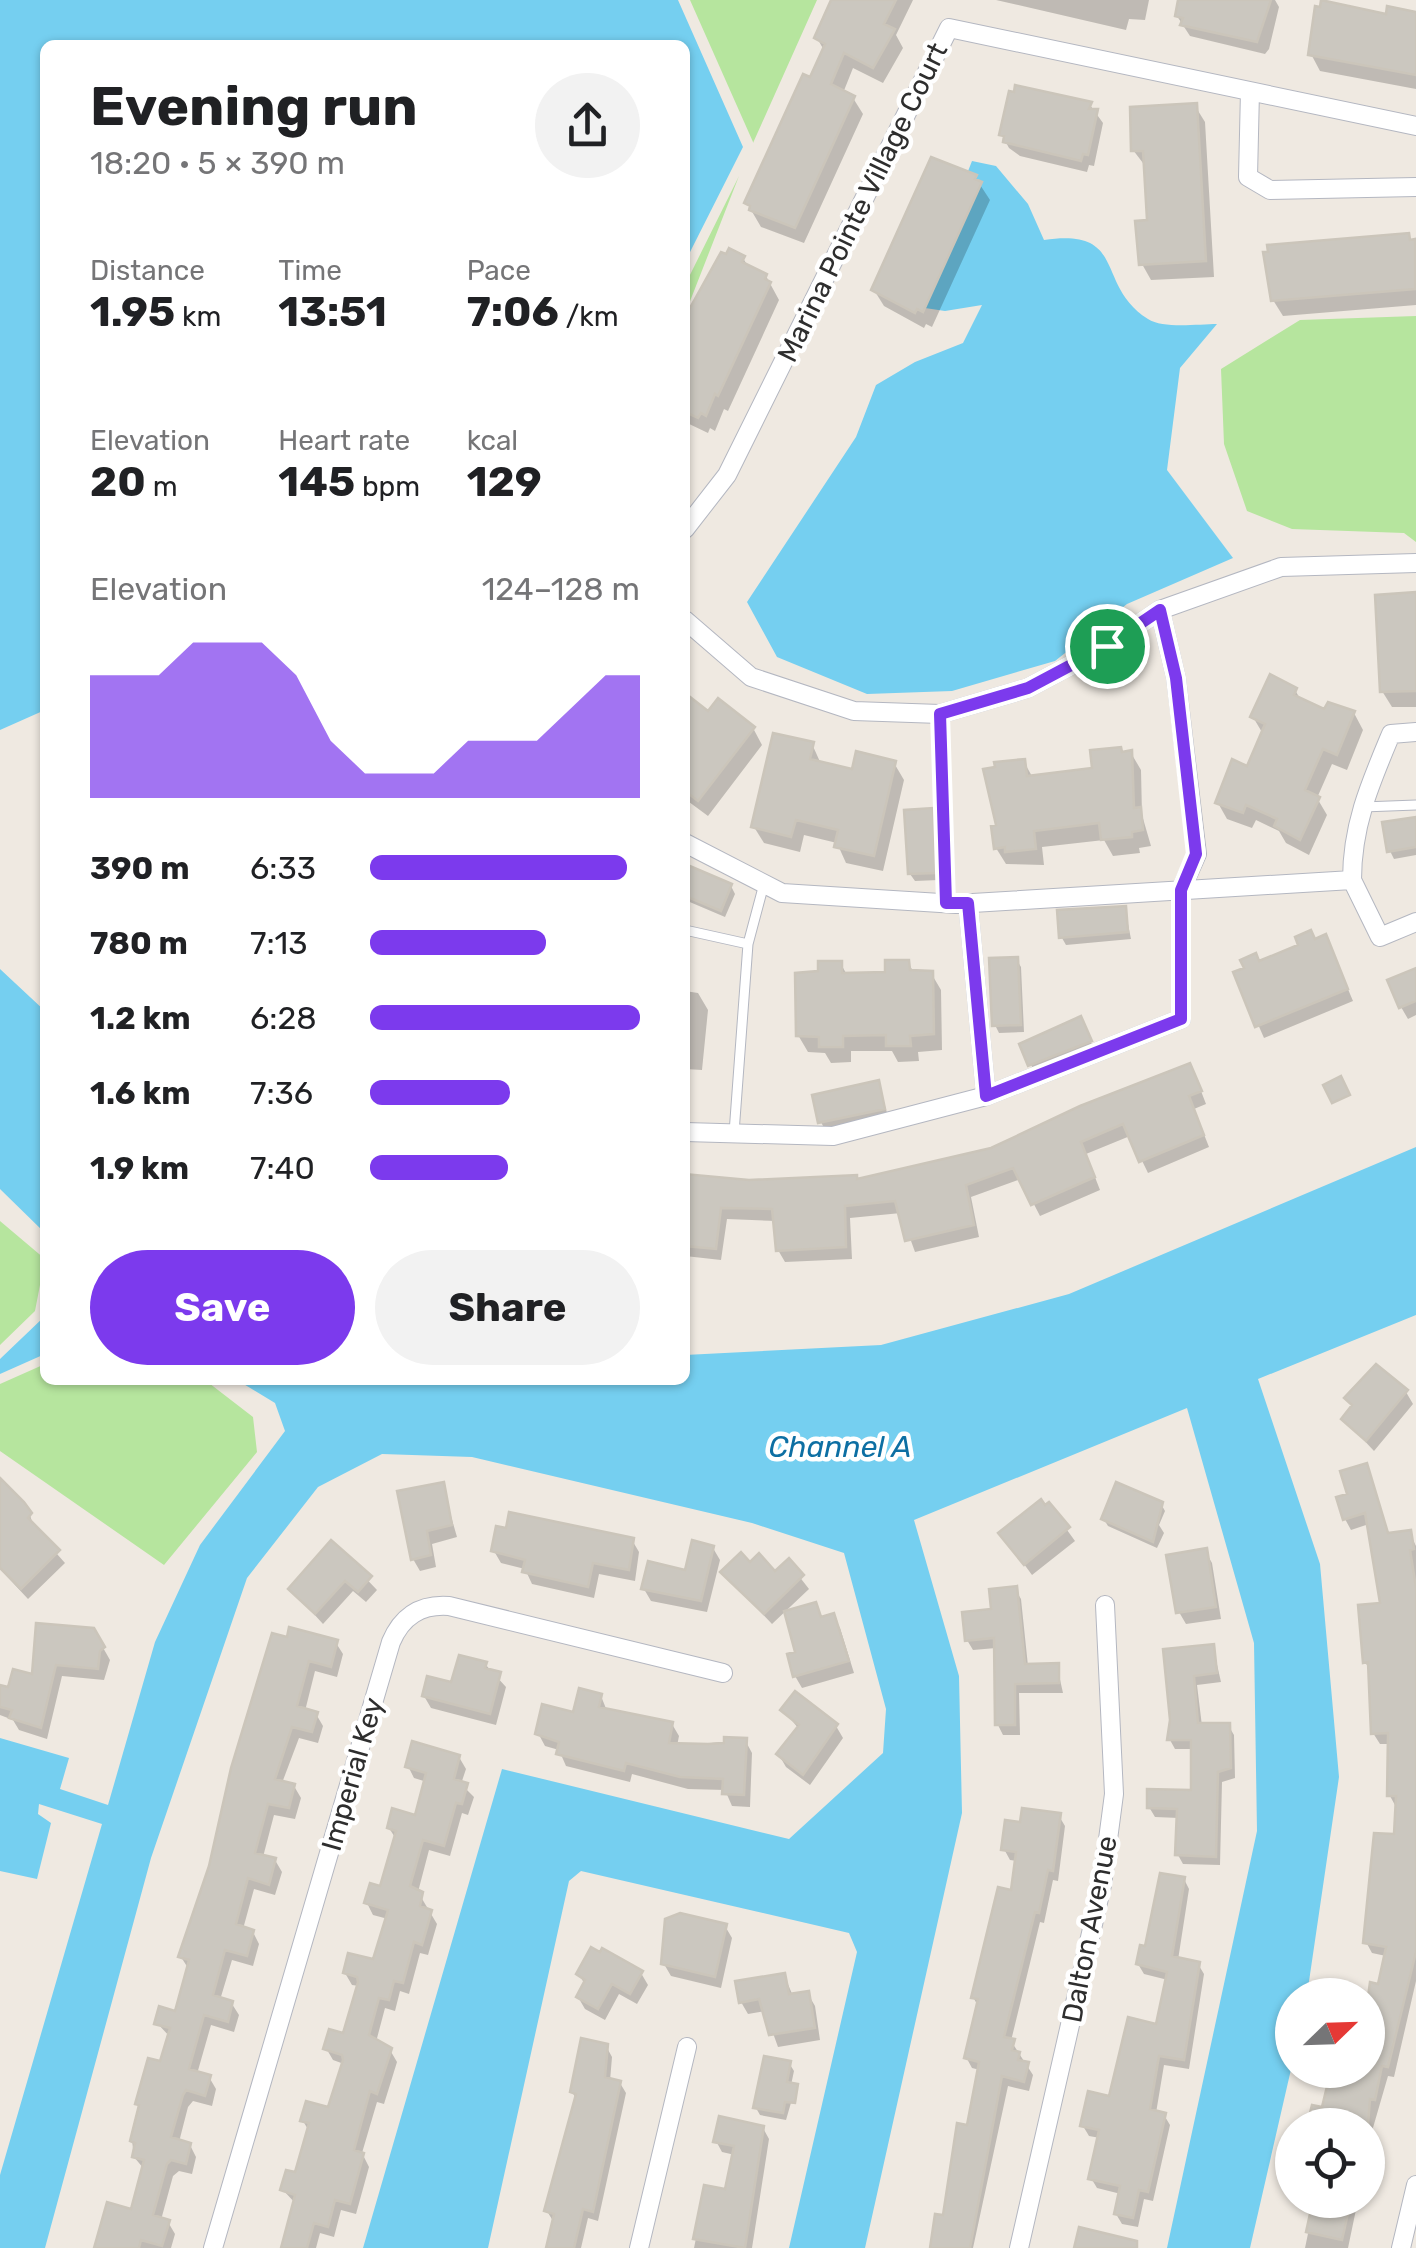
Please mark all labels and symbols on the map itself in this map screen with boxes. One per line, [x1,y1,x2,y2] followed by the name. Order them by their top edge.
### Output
[771,37,954,367] street label: Marina Pointe Village Court
[1065,604,1150,689] pin
[768,1429,912,1465] water label: Channel A
[315,1694,390,1855] street label: Imperial Key
[1055,1833,1124,2025] street label: Dalton Avenue
[1275,1978,1385,2088] north arrow

